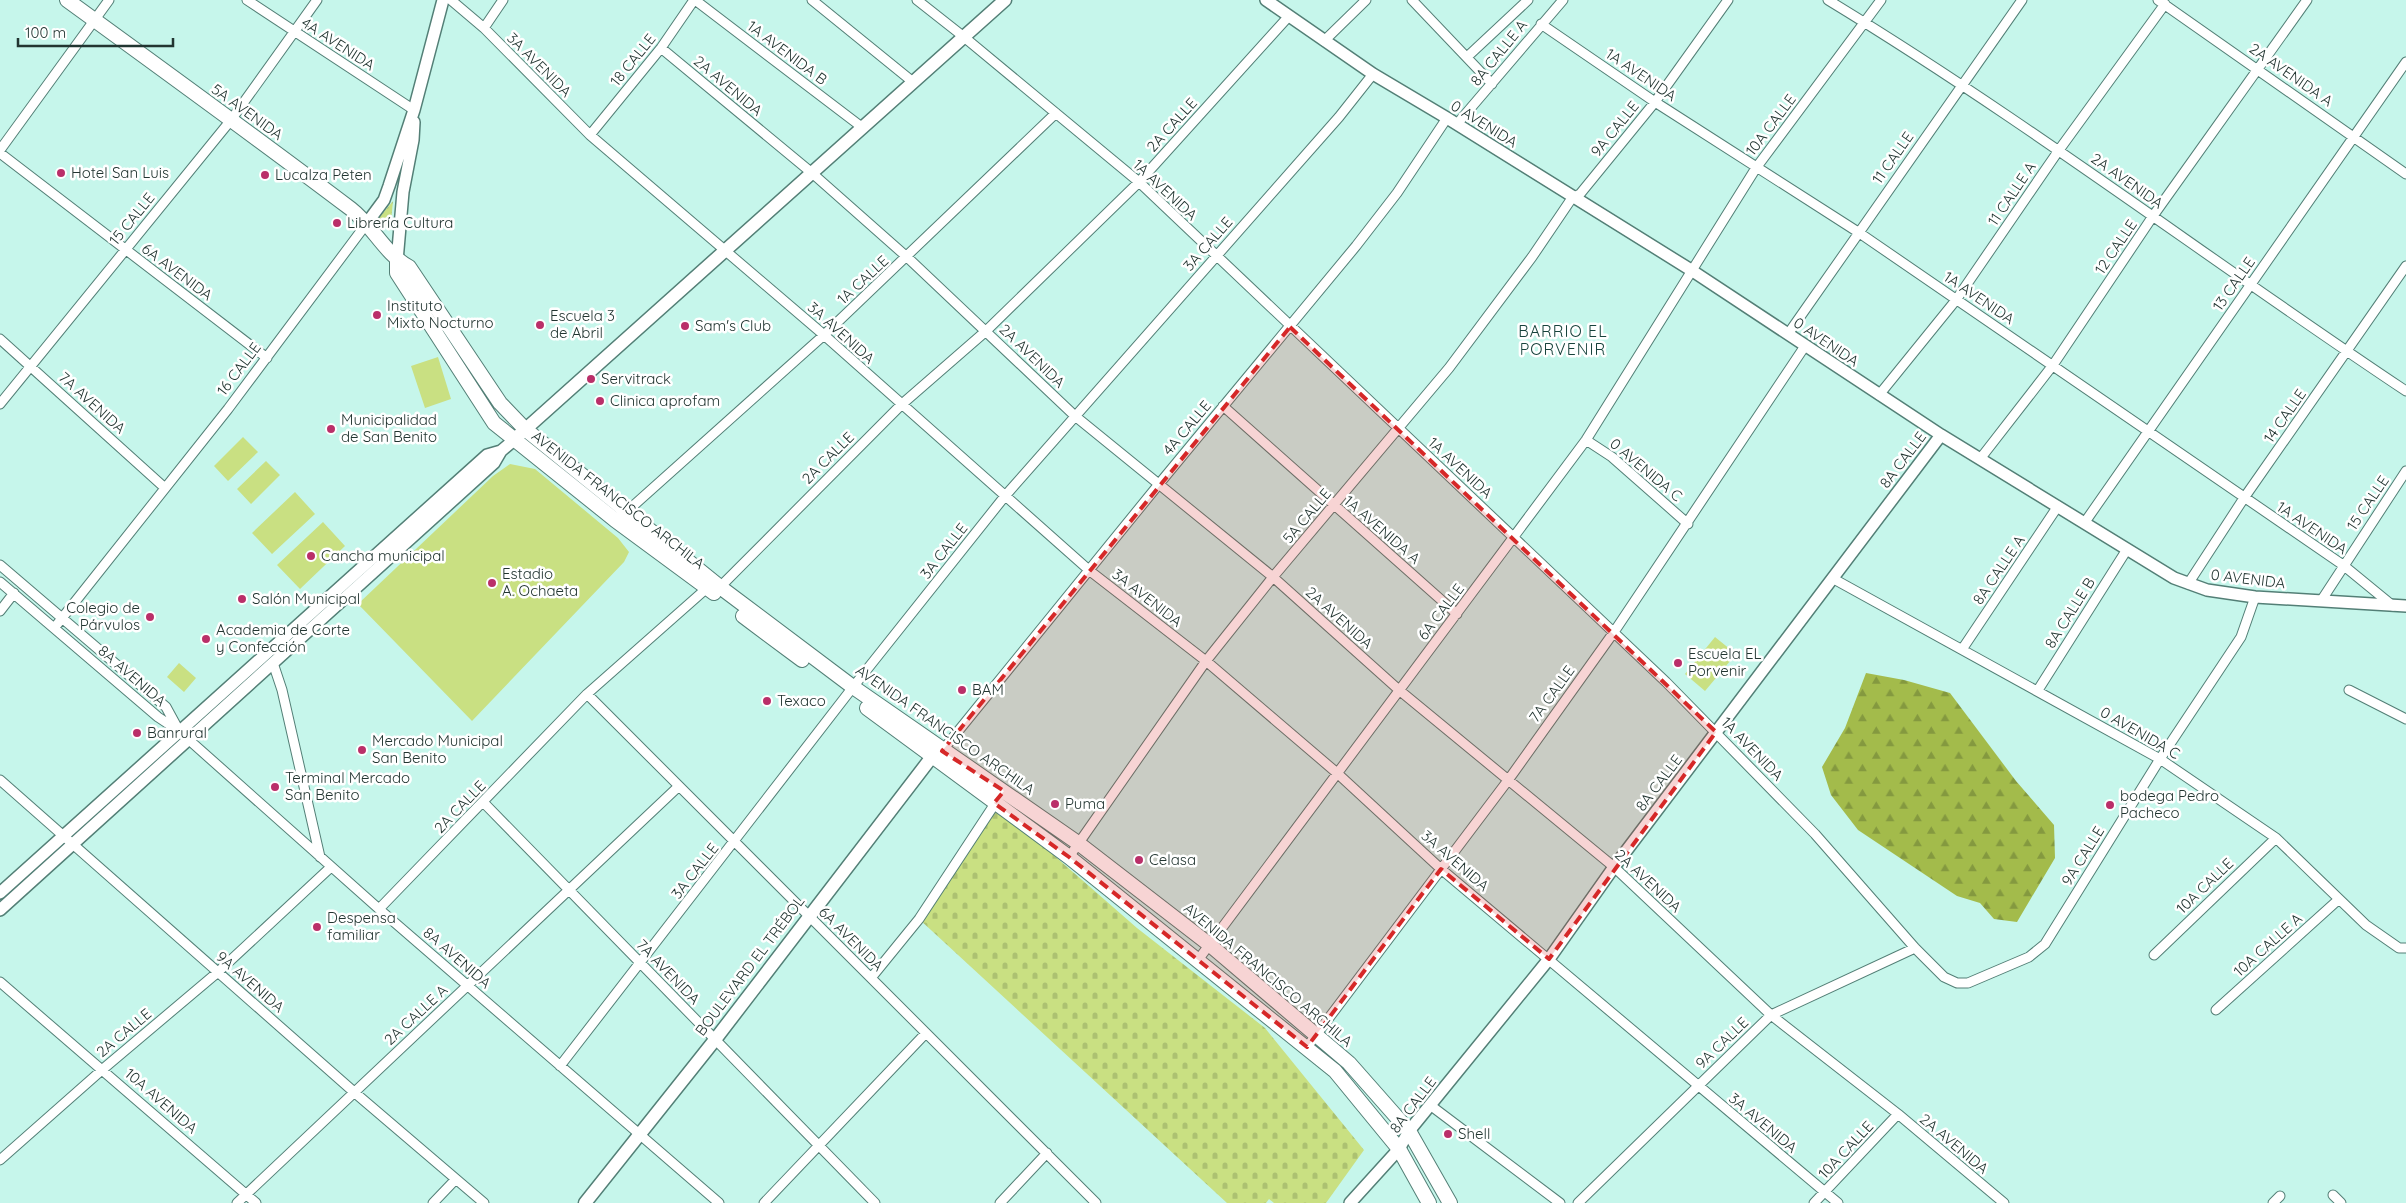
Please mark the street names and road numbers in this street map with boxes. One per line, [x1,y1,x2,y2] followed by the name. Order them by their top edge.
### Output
[298,13,379,74] street label: 4A AVENIDA
[744,16,831,89] street label: 1A AVENIDA B
[1466,16,1531,90] street label: 8A CALLE A
[503,28,576,101] street label: 3A AVENIDA
[606,30,659,90] street label: 18 CALLE
[2246,39,2337,111] street label: 2A AVENIDA A
[1602,44,1681,105] street label: 1A AVENIDA
[690,51,767,120] street label: 2A AVENIDA
[208,79,287,144] street label: 5A AVENIDA
[1741,90,1800,159] street label: 10A CALLE
[1142,94,1201,156] street label: 2A CALLE
[1447,96,1521,152] street label: 0 AVENIDA
[1586,97,1643,160] street label: 9A CALLE
[1868,128,1917,187] street label: 11 CALLE
[2087,149,2167,213] street label: 2A AVENIDA
[1129,155,1202,224] street label: 1A AVENIDA
[1983,158,2040,229] street label: 11 CALLE A
[105,189,158,249] street label: 15 CALLE
[1179,213,1236,275] street label: 3A CALLE
[2090,216,2141,278] street label: 12 CALLE
[138,239,217,305] street label: 6A AVENIDA
[833,251,892,308] street label: 1A CALLE
[2208,253,2259,314] street label: 13 CALLE
[1940,267,2019,328] street label: 1A AVENIDA
[804,298,879,368] street label: 3A AVENIDA
[1790,313,1863,371] street label: 0 AVENIDA
[996,320,1069,392] street label: 2A AVENIDA
[212,338,265,399] street label: 16 CALLE
[55,368,130,438] street label: 7A AVENIDA
[2259,385,2310,446] street label: 14 CALLE
[1158,396,1215,459] street label: 4A CALLE
[528,426,709,573] street label: AVENIDA FRANCISCO ARCHILA
[798,428,858,488] street label: 2A CALLE
[1875,428,1930,492] street label: 8A CALLE
[1424,433,1497,502] street label: 1A AVENIDA
[1606,434,1687,506] street label: 0 AVENIDA C
[2342,472,2393,534] street label: 15 CALLE
[1278,484,1335,547] street label: 5A CALLE
[1340,491,1425,568] street label: 1A AVENIDA A
[2273,497,2352,558] street label: 1A AVENIDA
[916,519,971,582] street label: 3A CALLE
[1968,531,2029,608] street label: 8A CALLE A
[1109,564,1186,631] street label: 3A AVENIDA
[2210,565,2287,593] street label: 0 AVENIDA
[2040,574,2099,652] street label: 8A CALLE B
[1413,580,1468,644] street label: 6A CALLE
[1302,582,1377,653] street label: 2A AVENIDA
[94,641,170,710] street label: 8A AVENIDA
[852,660,1039,799] street label: AVENIDA FRANCISCO ARCHILA
[1525,662,1579,726] street label: 7A CALLE
[2097,702,2184,763] street label: 0 AVENIDA C
[1717,713,1788,785] street label: 1A AVENIDA
[1631,751,1686,815] street label: 8A CALLE
[430,776,489,837] street label: 2A CALLE
[2057,823,2108,889] street label: 9A CALLE
[1418,826,1493,895] street label: 3A AVENIDA
[667,839,722,902] street label: 3A CALLE
[1611,845,1686,916] street label: 2A AVENIDA
[2172,854,2237,918] street label: 10A CALLE
[691,892,808,1039] street label: BOULEVARD EL TRÉBOL
[1180,899,1357,1051] street label: AVENIDA FRANCISCO ARCHILA
[815,902,888,975] street label: 6A AVENIDA
[2229,909,2306,980] street label: 10A CALLE A
[419,923,495,992] street label: 8A AVENIDA
[633,935,704,1008] street label: 7A AVENIDA
[212,947,289,1017] street label: 9A AVENIDA
[380,980,452,1049] street label: 2A CALLE A
[92,1004,155,1061] street label: 2A CALLE
[1691,1013,1752,1072] street label: 9A CALLE
[121,1064,202,1138] street label: 10A AVENIDA
[1385,1073,1440,1137] street label: 8A CALLE
[1725,1088,1802,1157] street label: 3A AVENIDA
[1916,1109,1993,1178] street label: 2A AVENIDA
[1814,1117,1877,1183] street label: 10A CALLE

